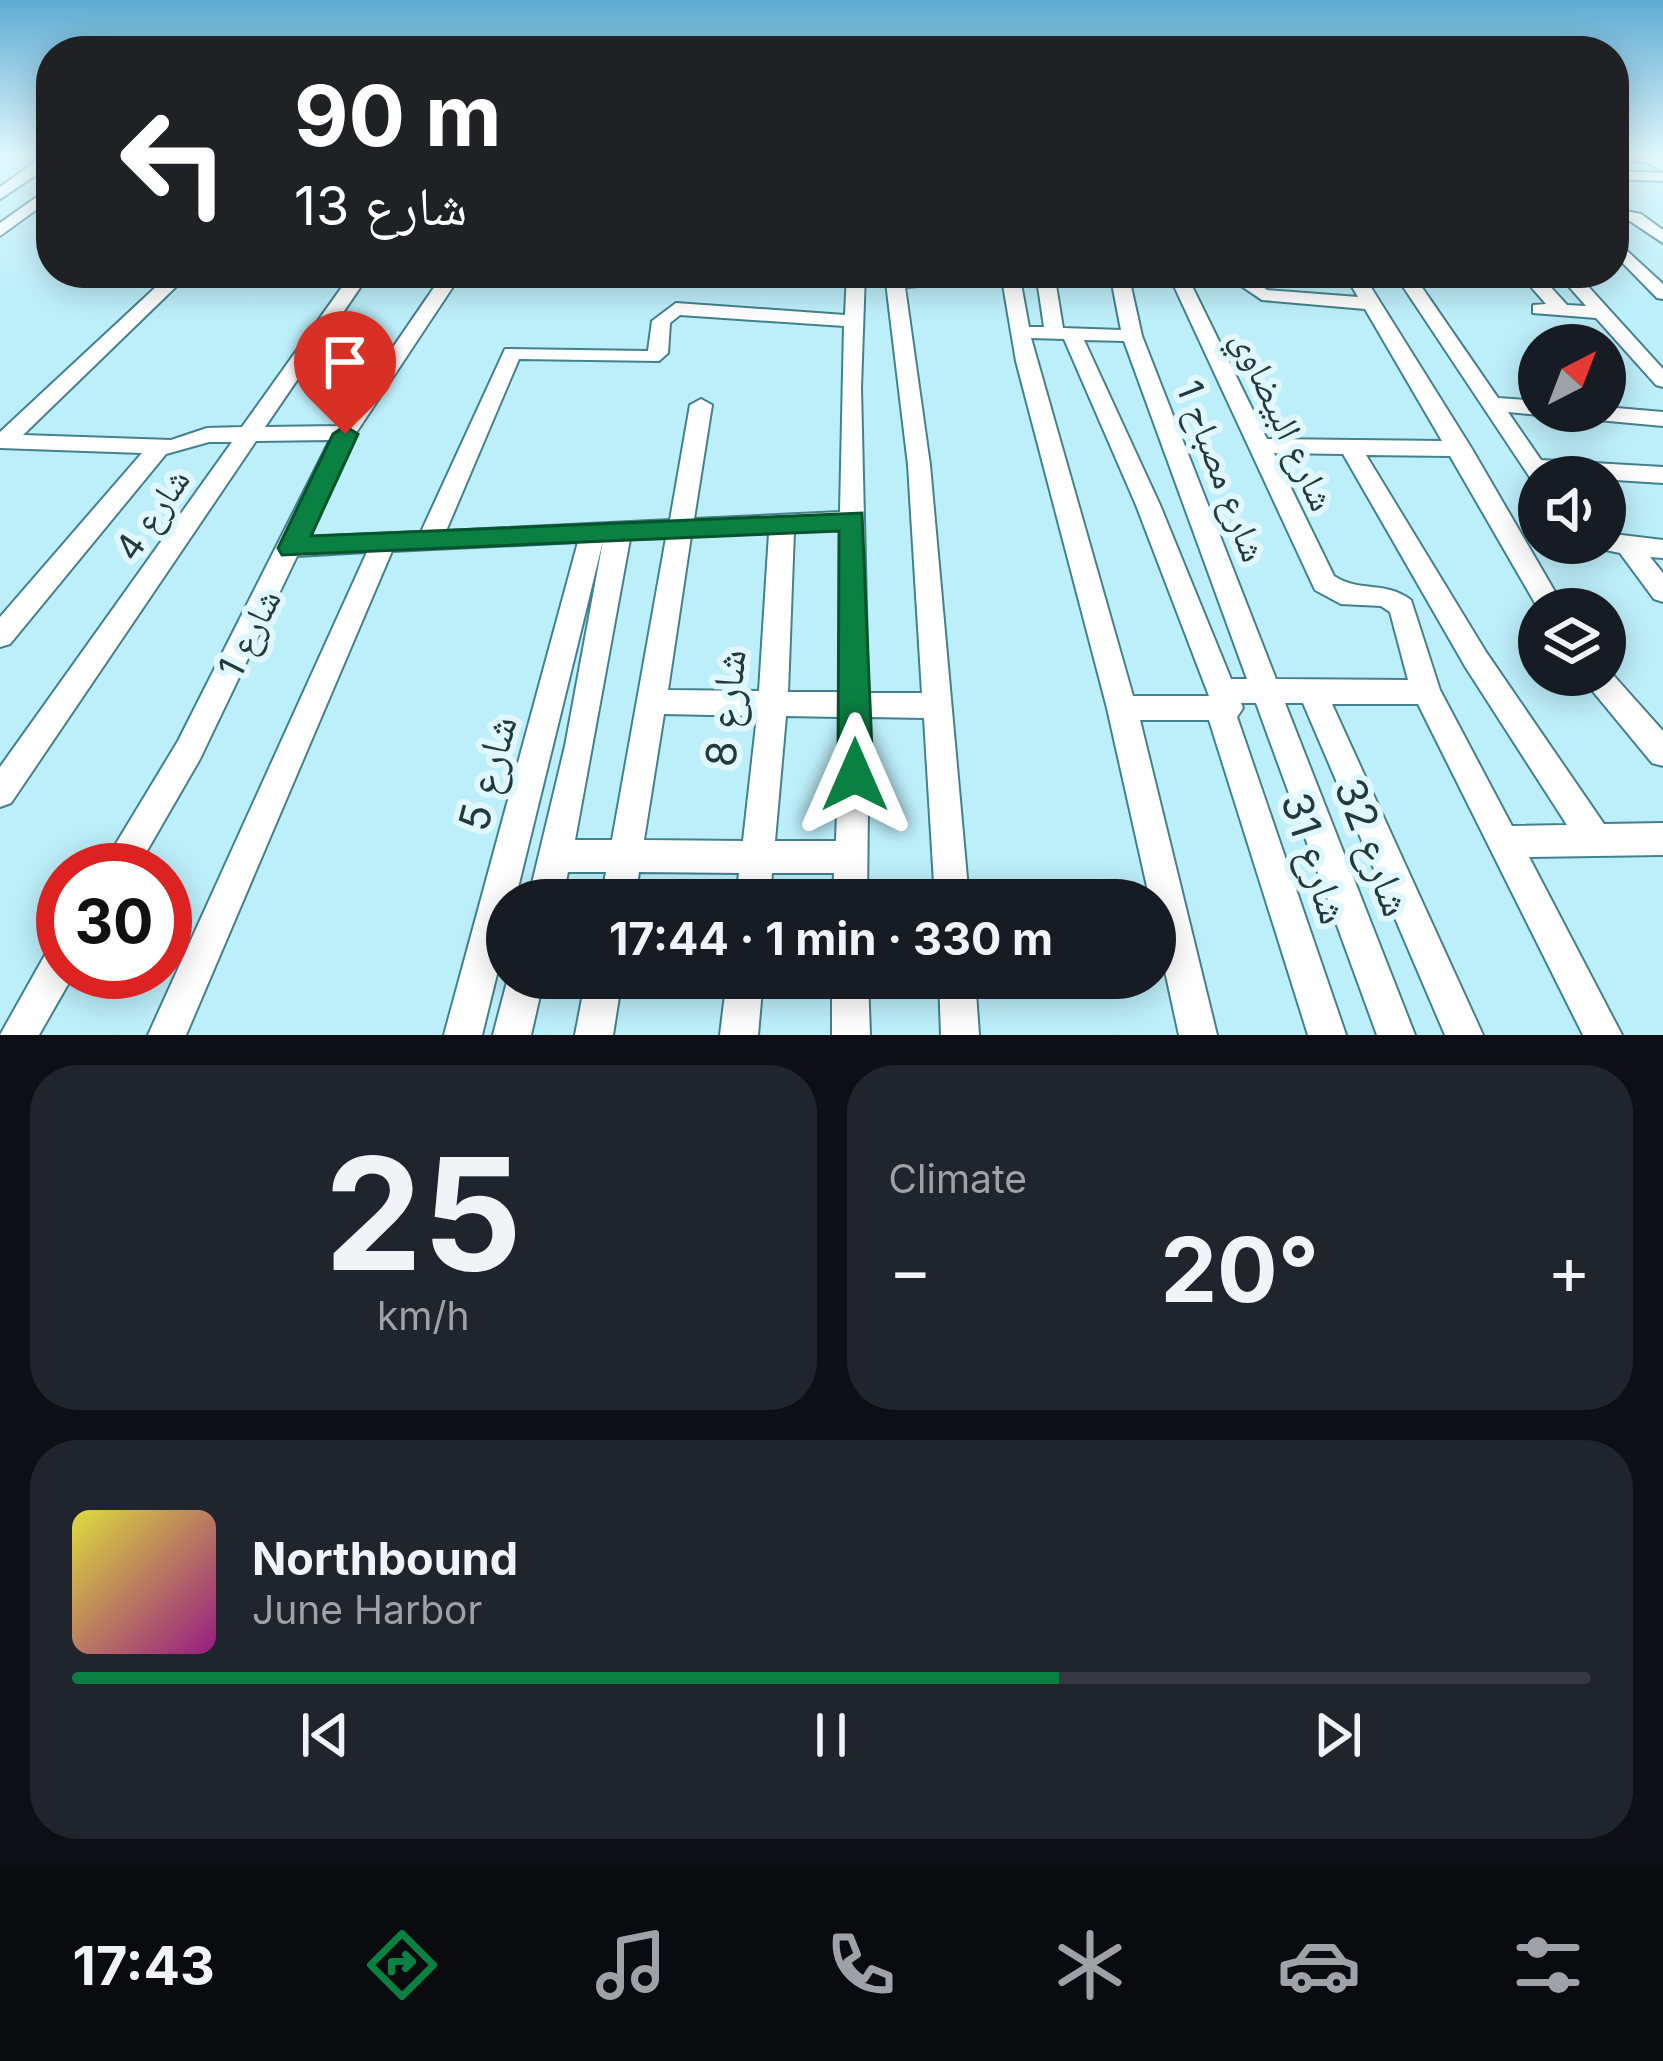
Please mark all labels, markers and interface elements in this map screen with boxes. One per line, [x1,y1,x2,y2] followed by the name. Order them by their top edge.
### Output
[294,65,502,166] text: 90 m
[96,84,252,240] icon: left
[294,173,467,238] text: شارع 13
[294,311,396,434] pin
[1216,323,1345,520] street label: شارع البيضاوي
[1518,324,1626,432] north arrow
[1518,324,1626,696] map controls
[312,329,378,395] icon: arrive
[1166,374,1277,568] street label: شارع مصباح 1
[1518,456,1626,564] button: sound
[105,459,200,569] street label: شارع 4
[208,581,291,685] street label: شارع 1
[1518,588,1626,696] button: layers
[694,647,758,769] street label: شارع 8
[447,710,529,837] street label: شارع 5
[792,712,918,838] position arrow
[1323,771,1423,924] street label: شارع 32
[1269,786,1361,931] street label: شارع 31
[36,843,192,999] speed limit sign: 30
[609,911,1053,966] text: 17:44 · 1 min · 330 m
[324,1119,522,1308] text: 25
[889,1155,1027,1202] text: Climate
[1160,1215,1319,1324] text: 20°
[889,1230,932,1310] text: −
[1547,1230,1591,1310] text: +
[377,1292,470,1339] text: km/h
[252,1531,518,1586] text: Northbound
[252,1586,482,1633] text: June Harbor
[292,1702,358,1768] icon: previous
[798,1702,864,1768] icon: pause
[1305,1702,1371,1768] icon: next
[360,1923,444,2007] icon: directions
[589,1923,673,2007] icon: music
[819,1923,903,2007] icon: phone
[1048,1923,1132,2007] icon: climate
[1277,1923,1361,2007] icon: car
[1506,1923,1590,2007] icon: filters
[73,1933,215,1998] text: 17:43

